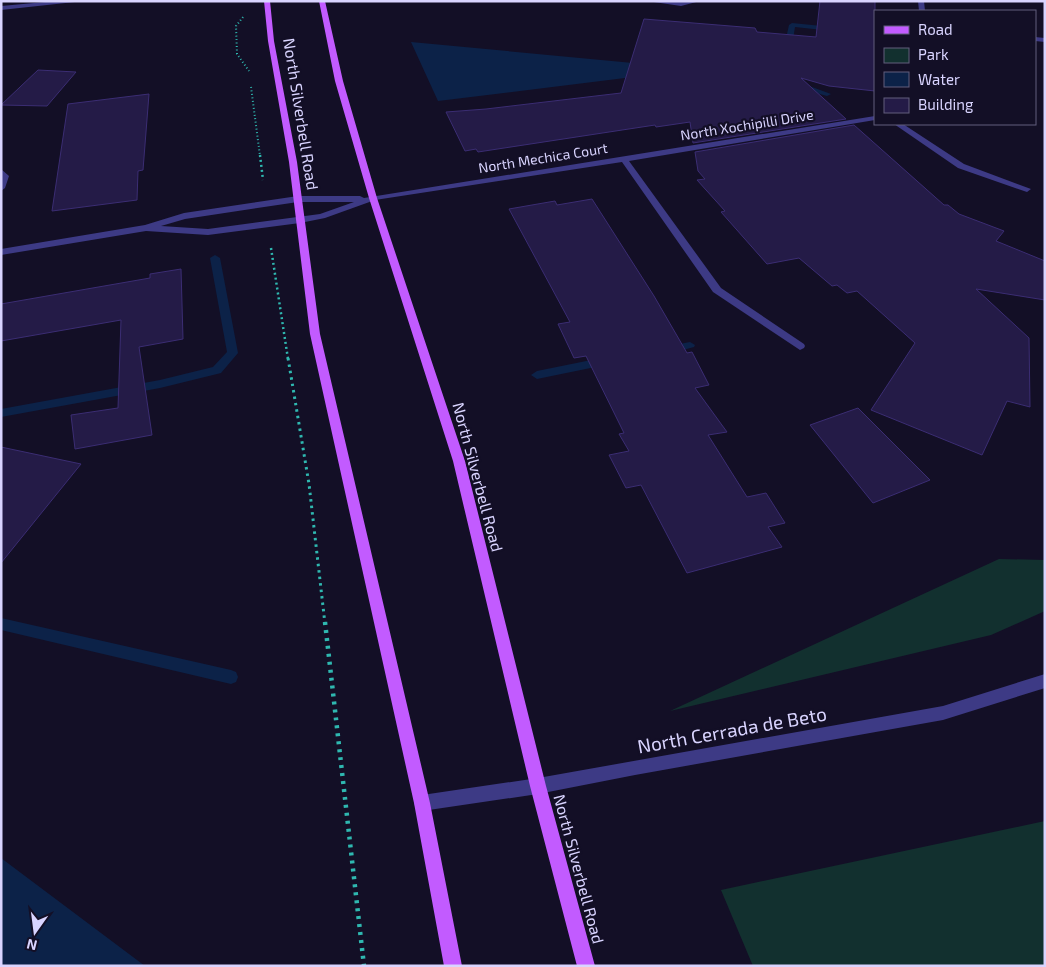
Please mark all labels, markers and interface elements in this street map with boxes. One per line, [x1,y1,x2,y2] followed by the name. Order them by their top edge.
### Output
[874,10,1036,125] legend
[918,20,953,38] text: Road
[280,37,323,191] street label: North Silverbell Road
[918,45,949,63] text: Park
[918,70,960,88] text: Water
[918,95,974,113] text: Building
[679,106,815,143] street label: North Xochipilli Drive
[477,139,609,176] street label: North Mechica Court
[449,400,508,554] street label: North Silverbell Road
[635,702,828,757] street label: North Cerrada de Beto
[550,792,609,946] street label: North Silverbell Road
[10,907,60,957] north arrow
[25,936,39,955] text: N

